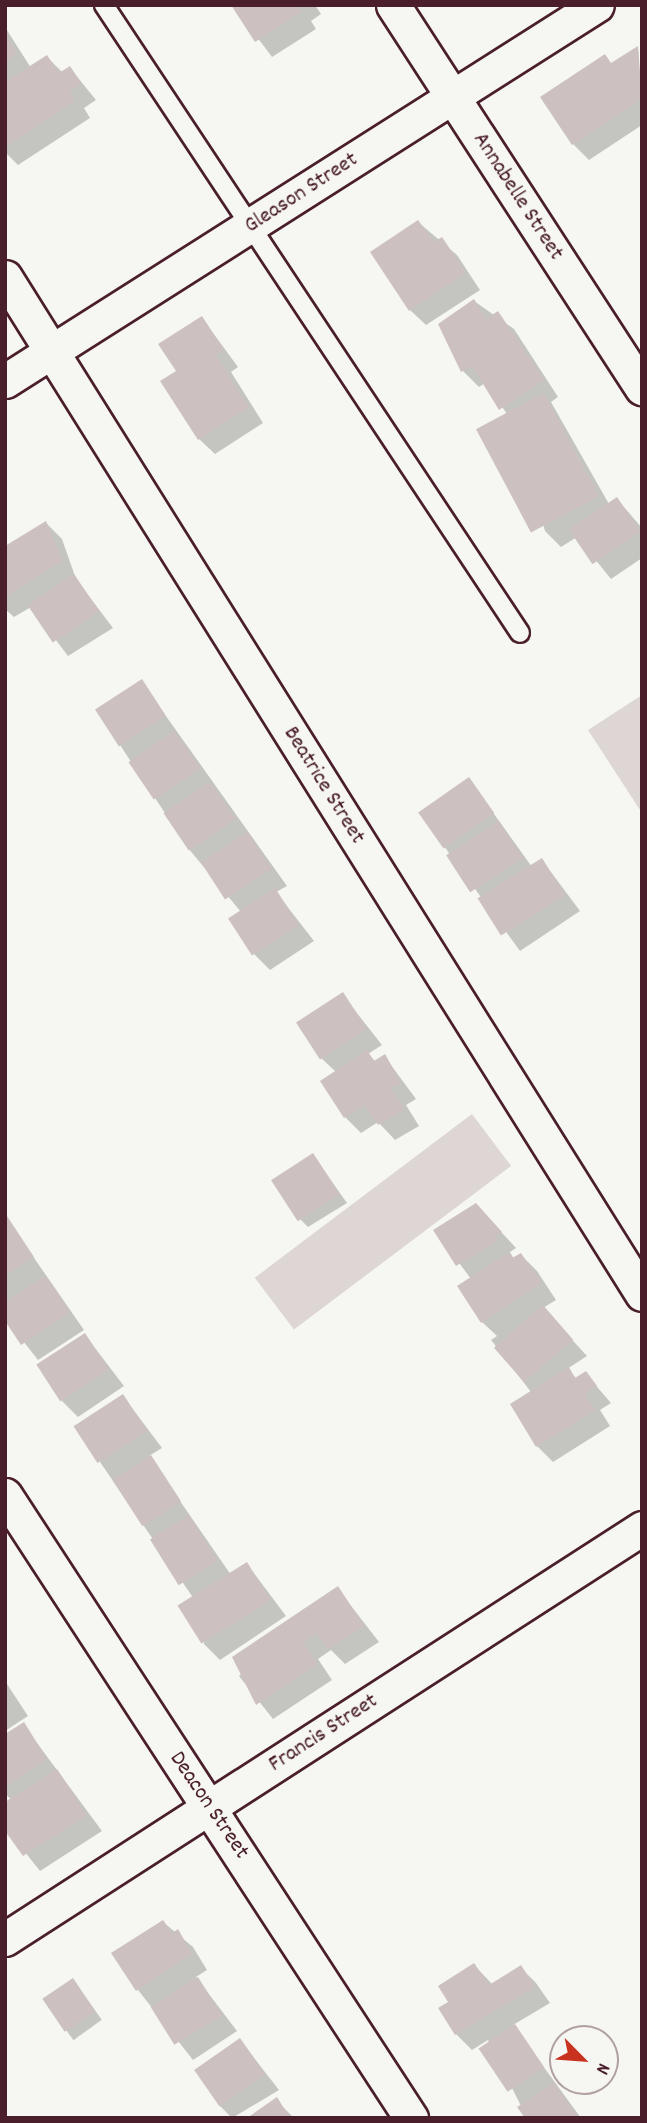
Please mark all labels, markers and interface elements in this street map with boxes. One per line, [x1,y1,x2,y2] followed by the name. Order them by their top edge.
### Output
[465,128,569,266] street label: Annabelle Street
[240,147,364,241] street label: Gleason Street
[276,722,370,850] street label: Beatrice Street
[264,1689,384,1779] street label: Francis Street
[162,1747,254,1865] street label: Deacon Street
[549,2025,619,2095] north arrow
[587,2058,616,2078] text: N

